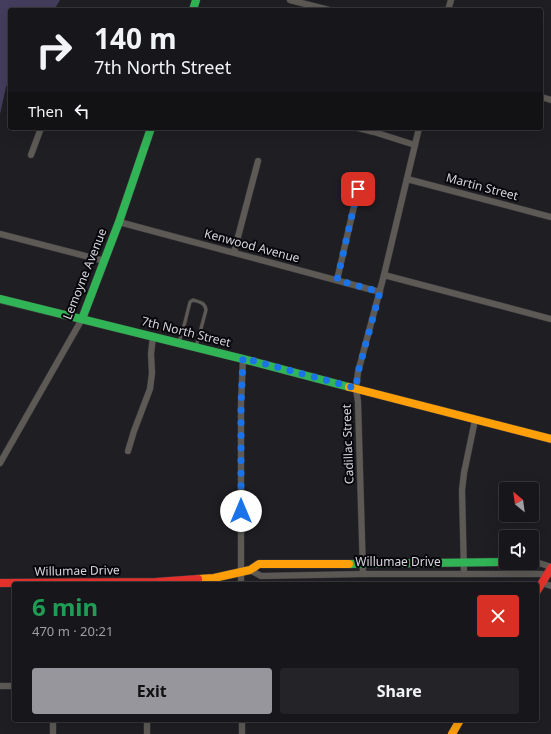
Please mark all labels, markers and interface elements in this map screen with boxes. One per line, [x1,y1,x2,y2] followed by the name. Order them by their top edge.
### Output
[94,19,177,57] text: 140 m
[28,24,80,76] icon: right
[94,55,231,79] text: 7th North Street
[71,100,93,122] icon: left
[28,101,63,121] text: Then
[444,169,521,204] street label: Martin Street
[341,172,375,206] pin
[347,178,369,200] icon: arrive
[203,225,302,266] street label: Kenwood Avenue
[59,226,111,322] street label: Lemoyne Avenue
[140,312,233,351] street label: 7th North Street
[338,403,357,484] street label: Cadillac Street
[499,482,539,522] north arrow
[499,482,539,570] map controls
[220,490,262,532] position arrow
[499,530,539,570] button: sound
[355,553,441,570] street label: Willumae Drive
[34,561,120,580] street label: Willumae Drive
[32,590,98,623] text: 6 min
[477,595,519,637] button: close
[32,622,113,640] text: 470 m · 20:21
[32,668,272,714] button: Exit
[280,668,519,714] button: Share

